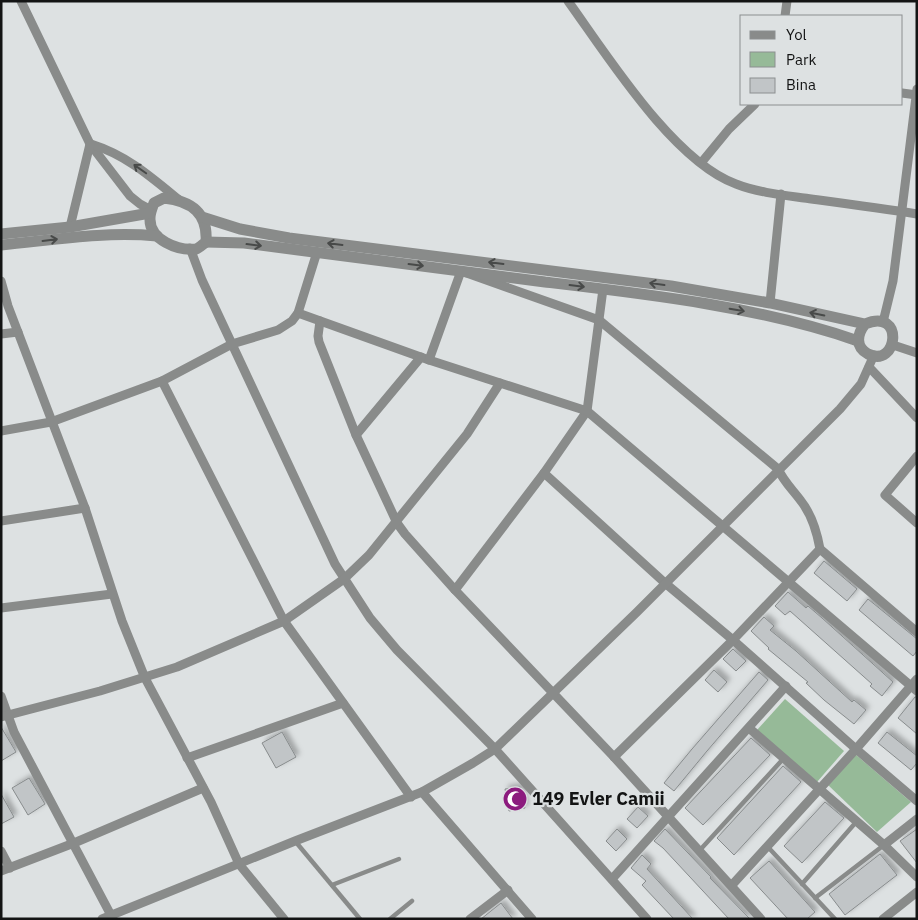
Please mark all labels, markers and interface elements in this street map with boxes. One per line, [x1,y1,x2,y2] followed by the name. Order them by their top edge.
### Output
[740,15,903,105] legend
[786,25,807,44] text: Yol
[786,50,816,69] text: Park
[786,75,816,94] text: Bina
[133,164,147,174] one-way arrow
[41,235,57,245] one-way arrow
[327,239,343,249] one-way arrow
[246,240,262,250] one-way arrow
[489,258,505,268] one-way arrow
[407,261,423,271] one-way arrow
[650,279,666,289] one-way arrow
[568,281,584,291] one-way arrow
[729,306,745,316] one-way arrow
[810,309,826,318] one-way arrow
[502,786,528,812] mosque icon: 149 Evler Camii
[532,787,665,810] place label: 149 Evler Camii

